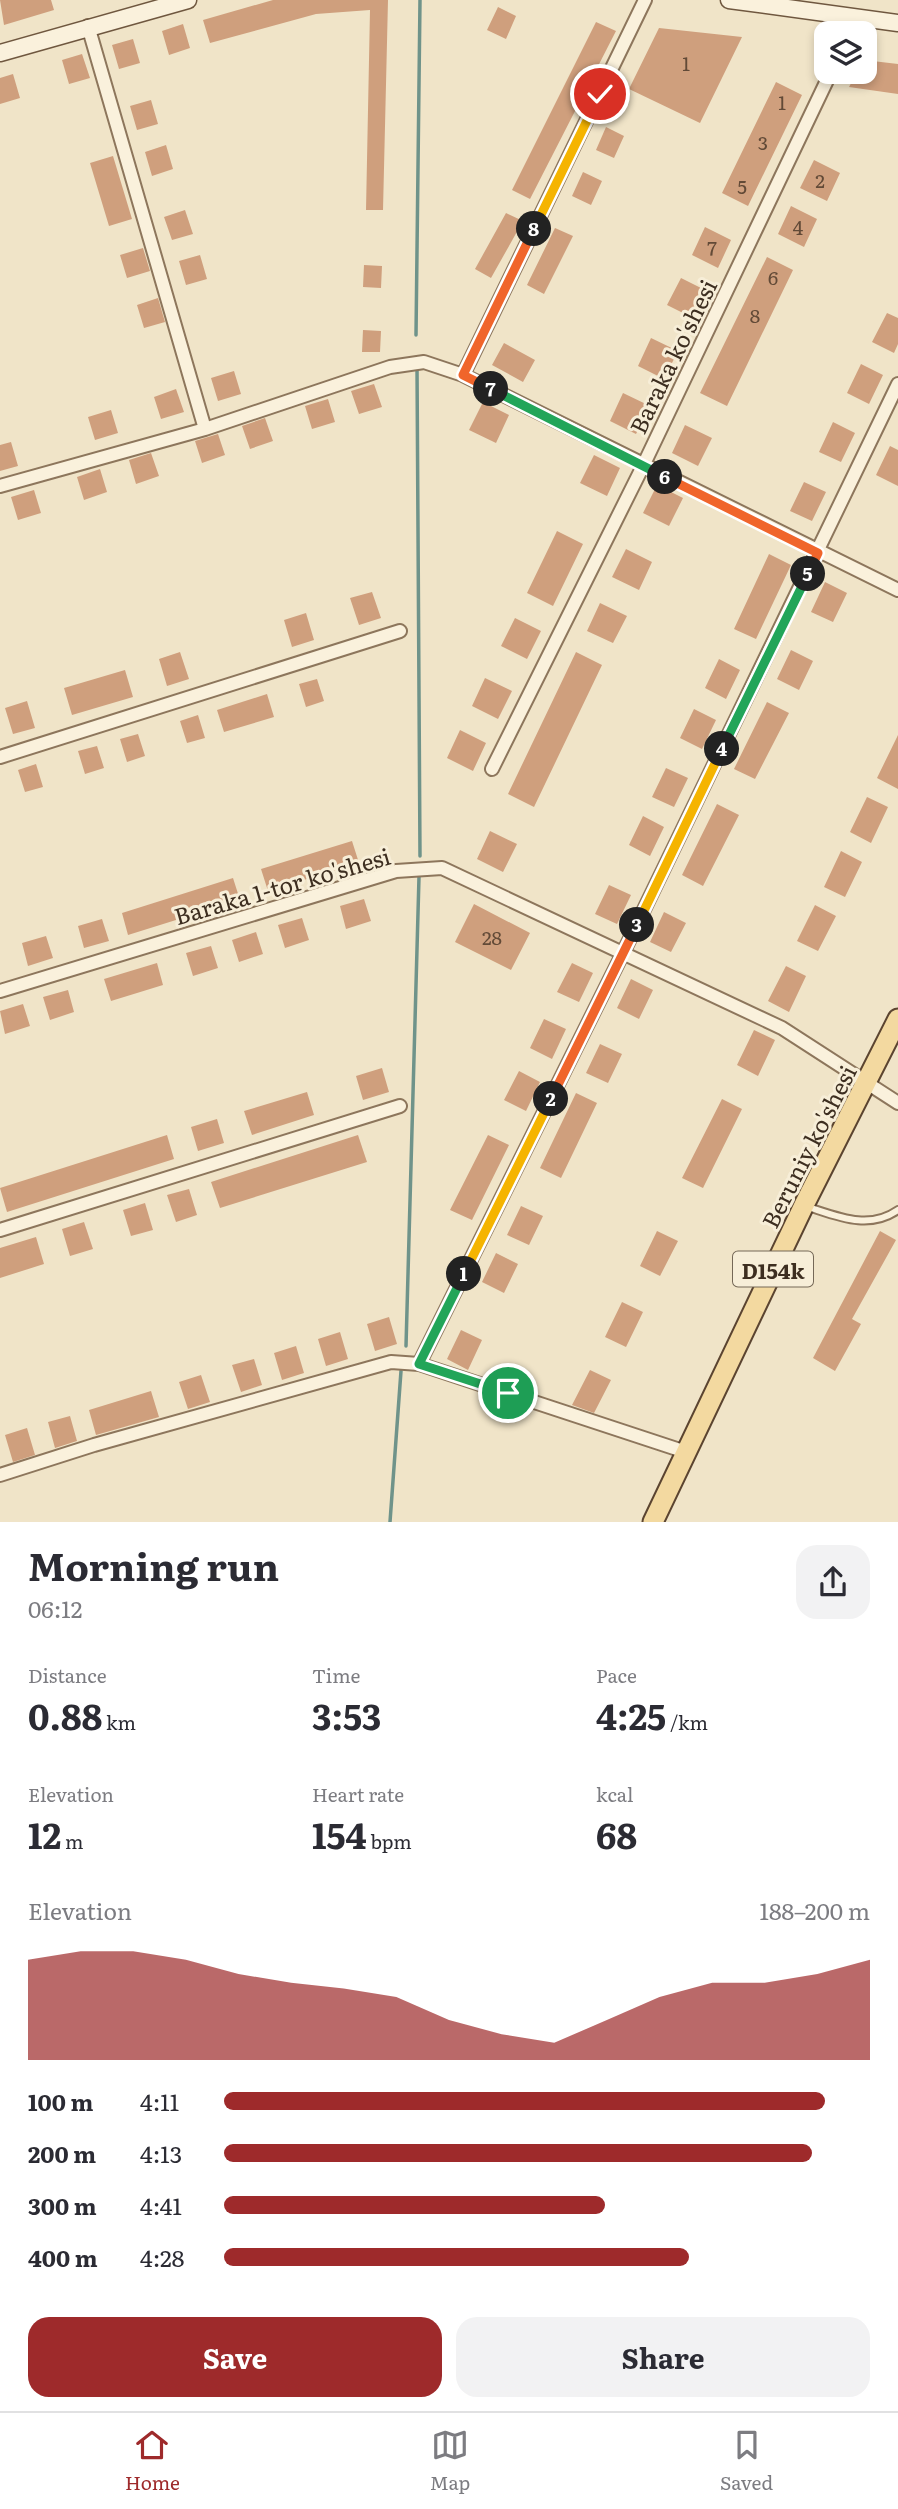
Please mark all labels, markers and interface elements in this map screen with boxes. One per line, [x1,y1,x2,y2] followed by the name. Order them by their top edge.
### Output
[814,21,877,84] map controls
[814,21,877,84] button: layers
[682,49,690,77] house number: 1
[570,64,630,124] pin
[581,75,619,113] icon: check
[778,88,786,116] house number: 1
[758,128,768,156] house number: 3
[815,166,825,194] house number: 2
[737,172,747,200] house number: 5
[516,212,552,246] pin: 8
[793,213,804,241] house number: 4
[528,214,539,242] text: 8
[707,233,717,261] house number: 7
[768,263,778,291] house number: 6
[620,273,724,439] street label: Baraka ko'shesi
[750,301,760,329] house number: 8
[474,372,508,406] pin: 7
[485,374,496,402] text: 7
[648,460,682,494] pin: 6
[659,462,670,490] text: 6
[790,556,826,592] pin: 5
[802,559,813,587] text: 5
[704,732,740,766] pin: 4
[716,734,727,762] text: 4
[170,838,394,932] street label: Baraka 1-tor ko'shesi
[620,908,654,942] pin: 3
[631,910,642,938] text: 3
[482,923,502,951] house number: 28
[752,1058,864,1233] street label: Beruniy ko'shesi
[534,1082,568,1116] pin: 2
[545,1084,556,1112] text: 2
[733,1252,813,1286] road number: D154k
[447,1256,482,1292] pin: 1
[460,1259,467,1287] text: 1
[478,1363,538,1423] pin
[489,1374,527,1412] icon: arrive
[28,1536,279,1593] text: Morning run
[796,1545,870,1619] button: share
[28,1591,82,1625] text: 06:12
[28,1661,107,1689] text: Distance
[312,1661,360,1689] text: Time
[596,1661,637,1689] text: Pace
[28,1689,102,1741] text: 0.88
[312,1689,381,1741] text: 3:53
[596,1689,666,1741] text: 4:25
[102,1708,136,1736] text: km
[666,1708,708,1736] text: /km
[28,1780,114,1808] text: Elevation
[312,1780,404,1808] text: Heart rate
[596,1780,633,1808] text: kcal
[28,1808,61,1860] text: 12
[312,1808,367,1860] text: 154
[596,1808,637,1860] text: 68
[61,1827,84,1855] text: m
[367,1827,412,1855] text: bpm
[28,1893,132,1927] text: Elevation
[760,1893,870,1927] text: 188–200 m
[28,2084,93,2118] text: 100 m
[140,2084,179,2118] text: 4:11
[28,2136,96,2170] text: 200 m
[140,2136,182,2170] text: 4:13
[28,2188,97,2222] text: 300 m
[140,2188,182,2222] text: 4:41
[28,2240,98,2274] text: 400 m
[140,2240,184,2274] text: 4:28
[28,2317,442,2397] button: Save
[456,2317,870,2397] button: Share
[125,2426,180,2496] tab: Home
[430,2426,470,2496] tab: Map
[720,2426,773,2496] tab: Saved

